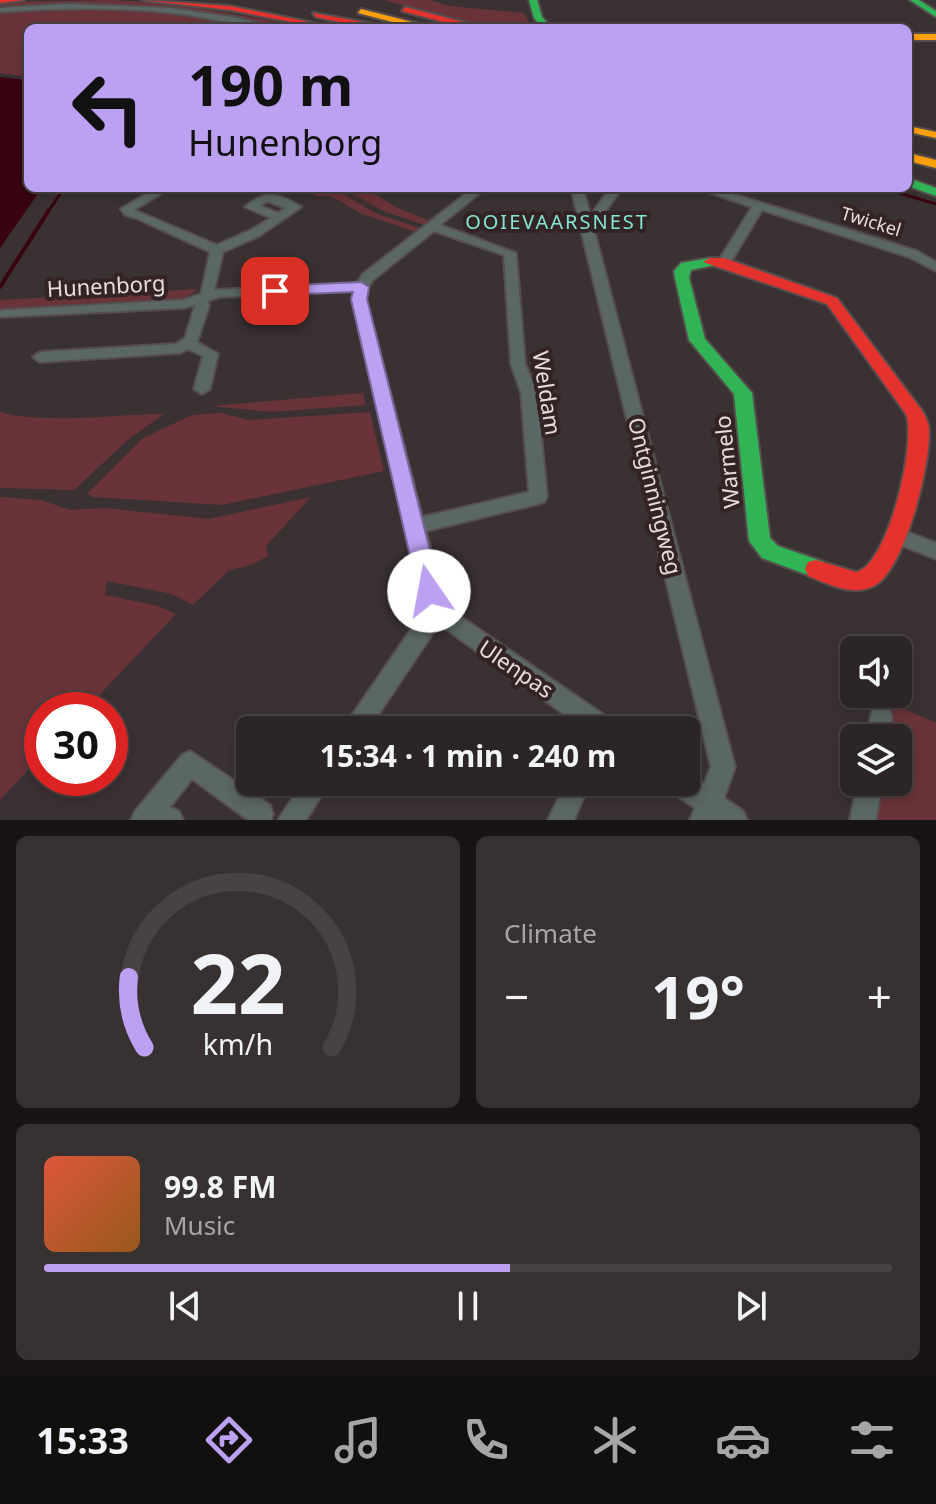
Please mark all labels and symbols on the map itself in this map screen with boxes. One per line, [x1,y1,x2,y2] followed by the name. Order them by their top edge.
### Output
[838,201,904,242] street label: Twickel
[465,208,649,235] district label: OOIEVAARSNEST
[241,257,309,325] pin
[46,267,166,303] street label: Hunenborg
[527,349,569,437] street label: Weldam
[622,414,690,578] street label: Ontginningweg
[706,414,746,510] street label: Warmelo
[387,549,471,633] position arrow
[473,632,560,704] street label: Ulenpas
[24,692,128,796] speed limit sign: 30

